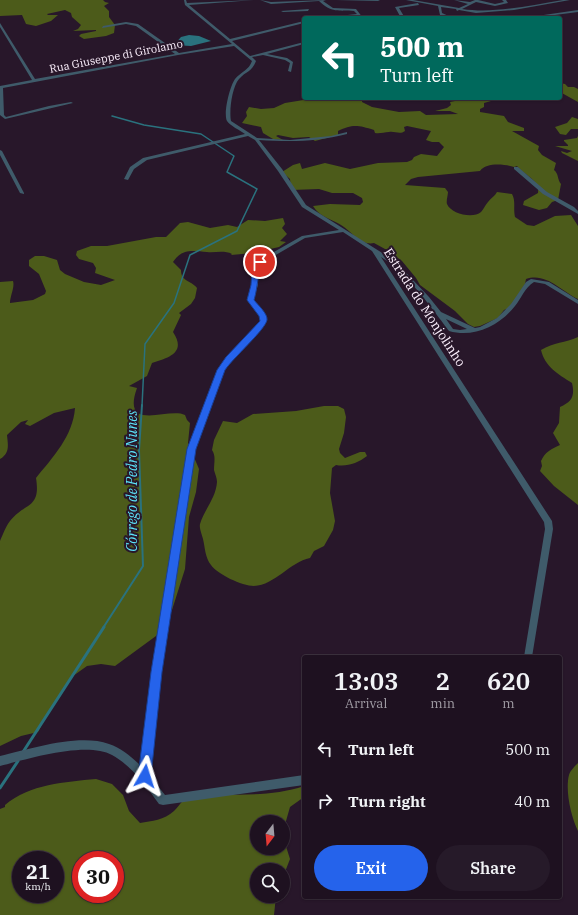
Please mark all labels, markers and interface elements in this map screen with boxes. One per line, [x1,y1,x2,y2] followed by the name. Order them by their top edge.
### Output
[380,28,464,65] text: 500 m
[314,32,366,84] icon: left
[48,36,184,76] street label: Rua Giuseppe di Girolamo
[380,64,454,87] text: Turn left
[243,245,277,279] pin
[380,245,469,370] street label: Estrada do Monjolinho
[249,251,271,273] icon: arrive
[123,409,141,552] water label: Córrego de Pedro Nunes
[334,665,399,697] text: 13:03
[436,665,450,697] text: 2
[487,665,530,697] text: 620
[345,695,387,712] text: Arrival
[430,695,455,712] text: min
[502,695,515,712] text: m
[314,738,336,760] icon: left
[348,740,414,759] text: Turn left
[505,740,550,759] text: 500 m
[124,755,166,797] position arrow
[314,790,336,812] icon: right
[348,792,426,811] text: Turn right
[514,792,550,811] text: 40 m
[250,815,290,855] north arrow
[250,815,290,903] map controls
[314,845,428,891] button: Exit
[436,845,550,891] button: Share
[72,851,124,903] speed limit sign: 30
[26,858,50,885] text: 21
[250,863,290,903] button: search
[25,880,51,893] text: km/h

